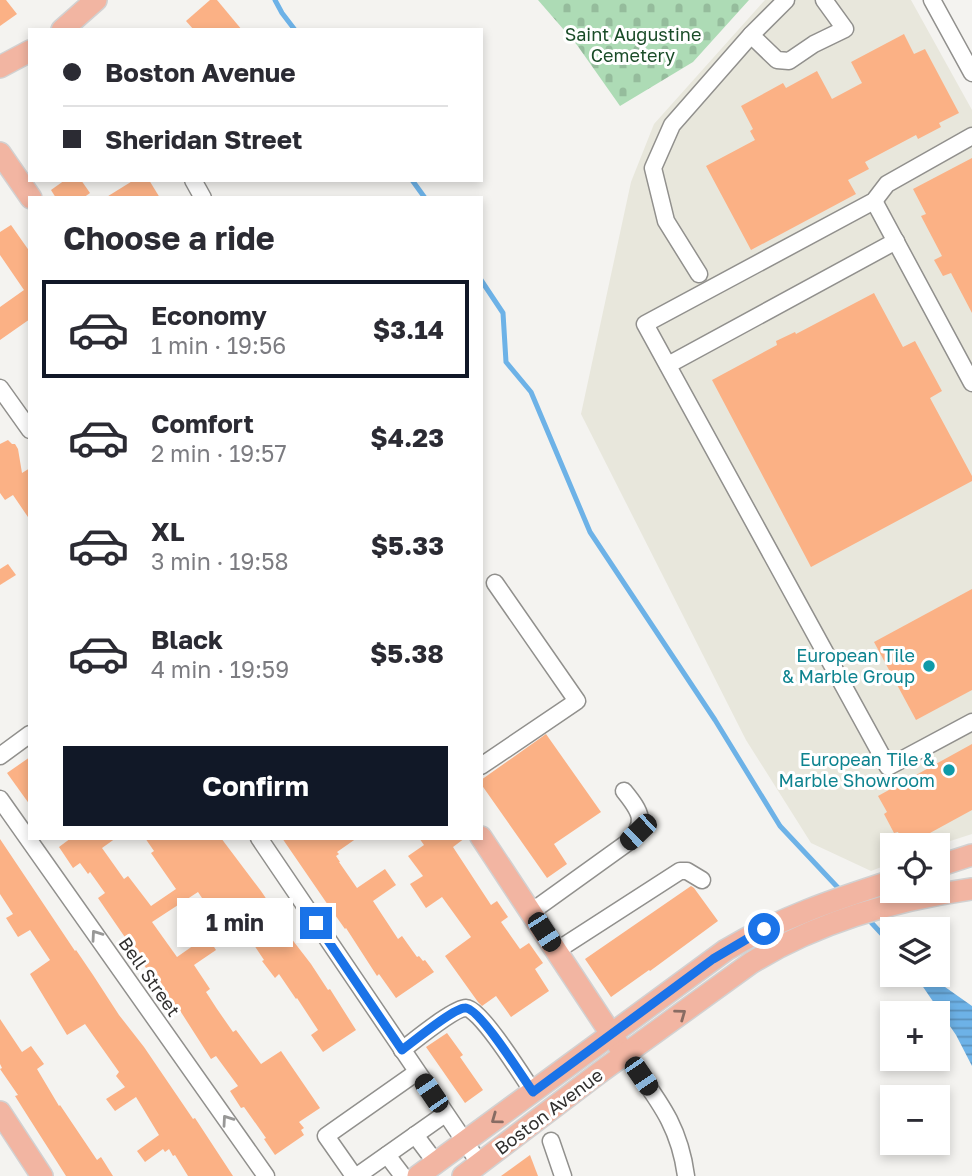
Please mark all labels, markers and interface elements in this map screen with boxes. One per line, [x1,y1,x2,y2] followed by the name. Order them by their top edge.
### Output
[565,23,701,66] park label: Saint Augustine Cemetery
[105,57,296,88] text: Boston Avenue
[105,124,302,155] text: Sheridan Street
[63,219,275,257] text: Choose a ride
[67,298,130,361] icon: car
[151,300,267,331] text: Economy
[373,314,444,345] text: $3.14
[151,331,286,359] text: 1 min · 19:56
[67,406,130,469] icon: car
[151,408,254,439] text: Comfort
[370,422,444,453] text: $4.23
[151,439,287,467] text: 2 min · 19:57
[67,514,130,577] icon: car
[151,516,185,547] text: XL
[371,530,444,561] text: $5.33
[151,547,289,575] text: 3 min · 19:58
[67,622,130,685] icon: car
[151,624,223,655] text: Black
[370,638,444,669] text: $5.38
[782,644,915,687] place label: European Tile & Marble Group
[151,655,289,683] text: 4 min · 19:59
[921,658,937,674] marker: European Tile & Marble Group
[63,746,448,826] button: Confirm
[779,748,935,791] place label: European Tile & Marble Showroom
[941,762,957,778] marker: European Tile & Marble Showroom
[616,810,661,854] car
[880,833,950,1155] map controls
[880,833,950,903] button: locate
[176,898,292,948] callout: 1 min
[300,907,332,939] route end
[206,908,264,936] text: 1 min
[524,909,565,955] car
[748,913,780,945] route start
[880,917,950,987] button: layers
[91,929,104,942] one-way arrow
[114,933,185,1020] street label: Bell Street
[880,1001,950,1071] button: +
[673,1010,685,1023] one-way arrow
[621,1053,662,1099] car
[490,1063,607,1159] street label: Boston Avenue
[411,1070,452,1116] car
[880,1085,950,1155] button: −
[491,1110,504,1123] one-way arrow
[223,1115,235,1128] one-way arrow

